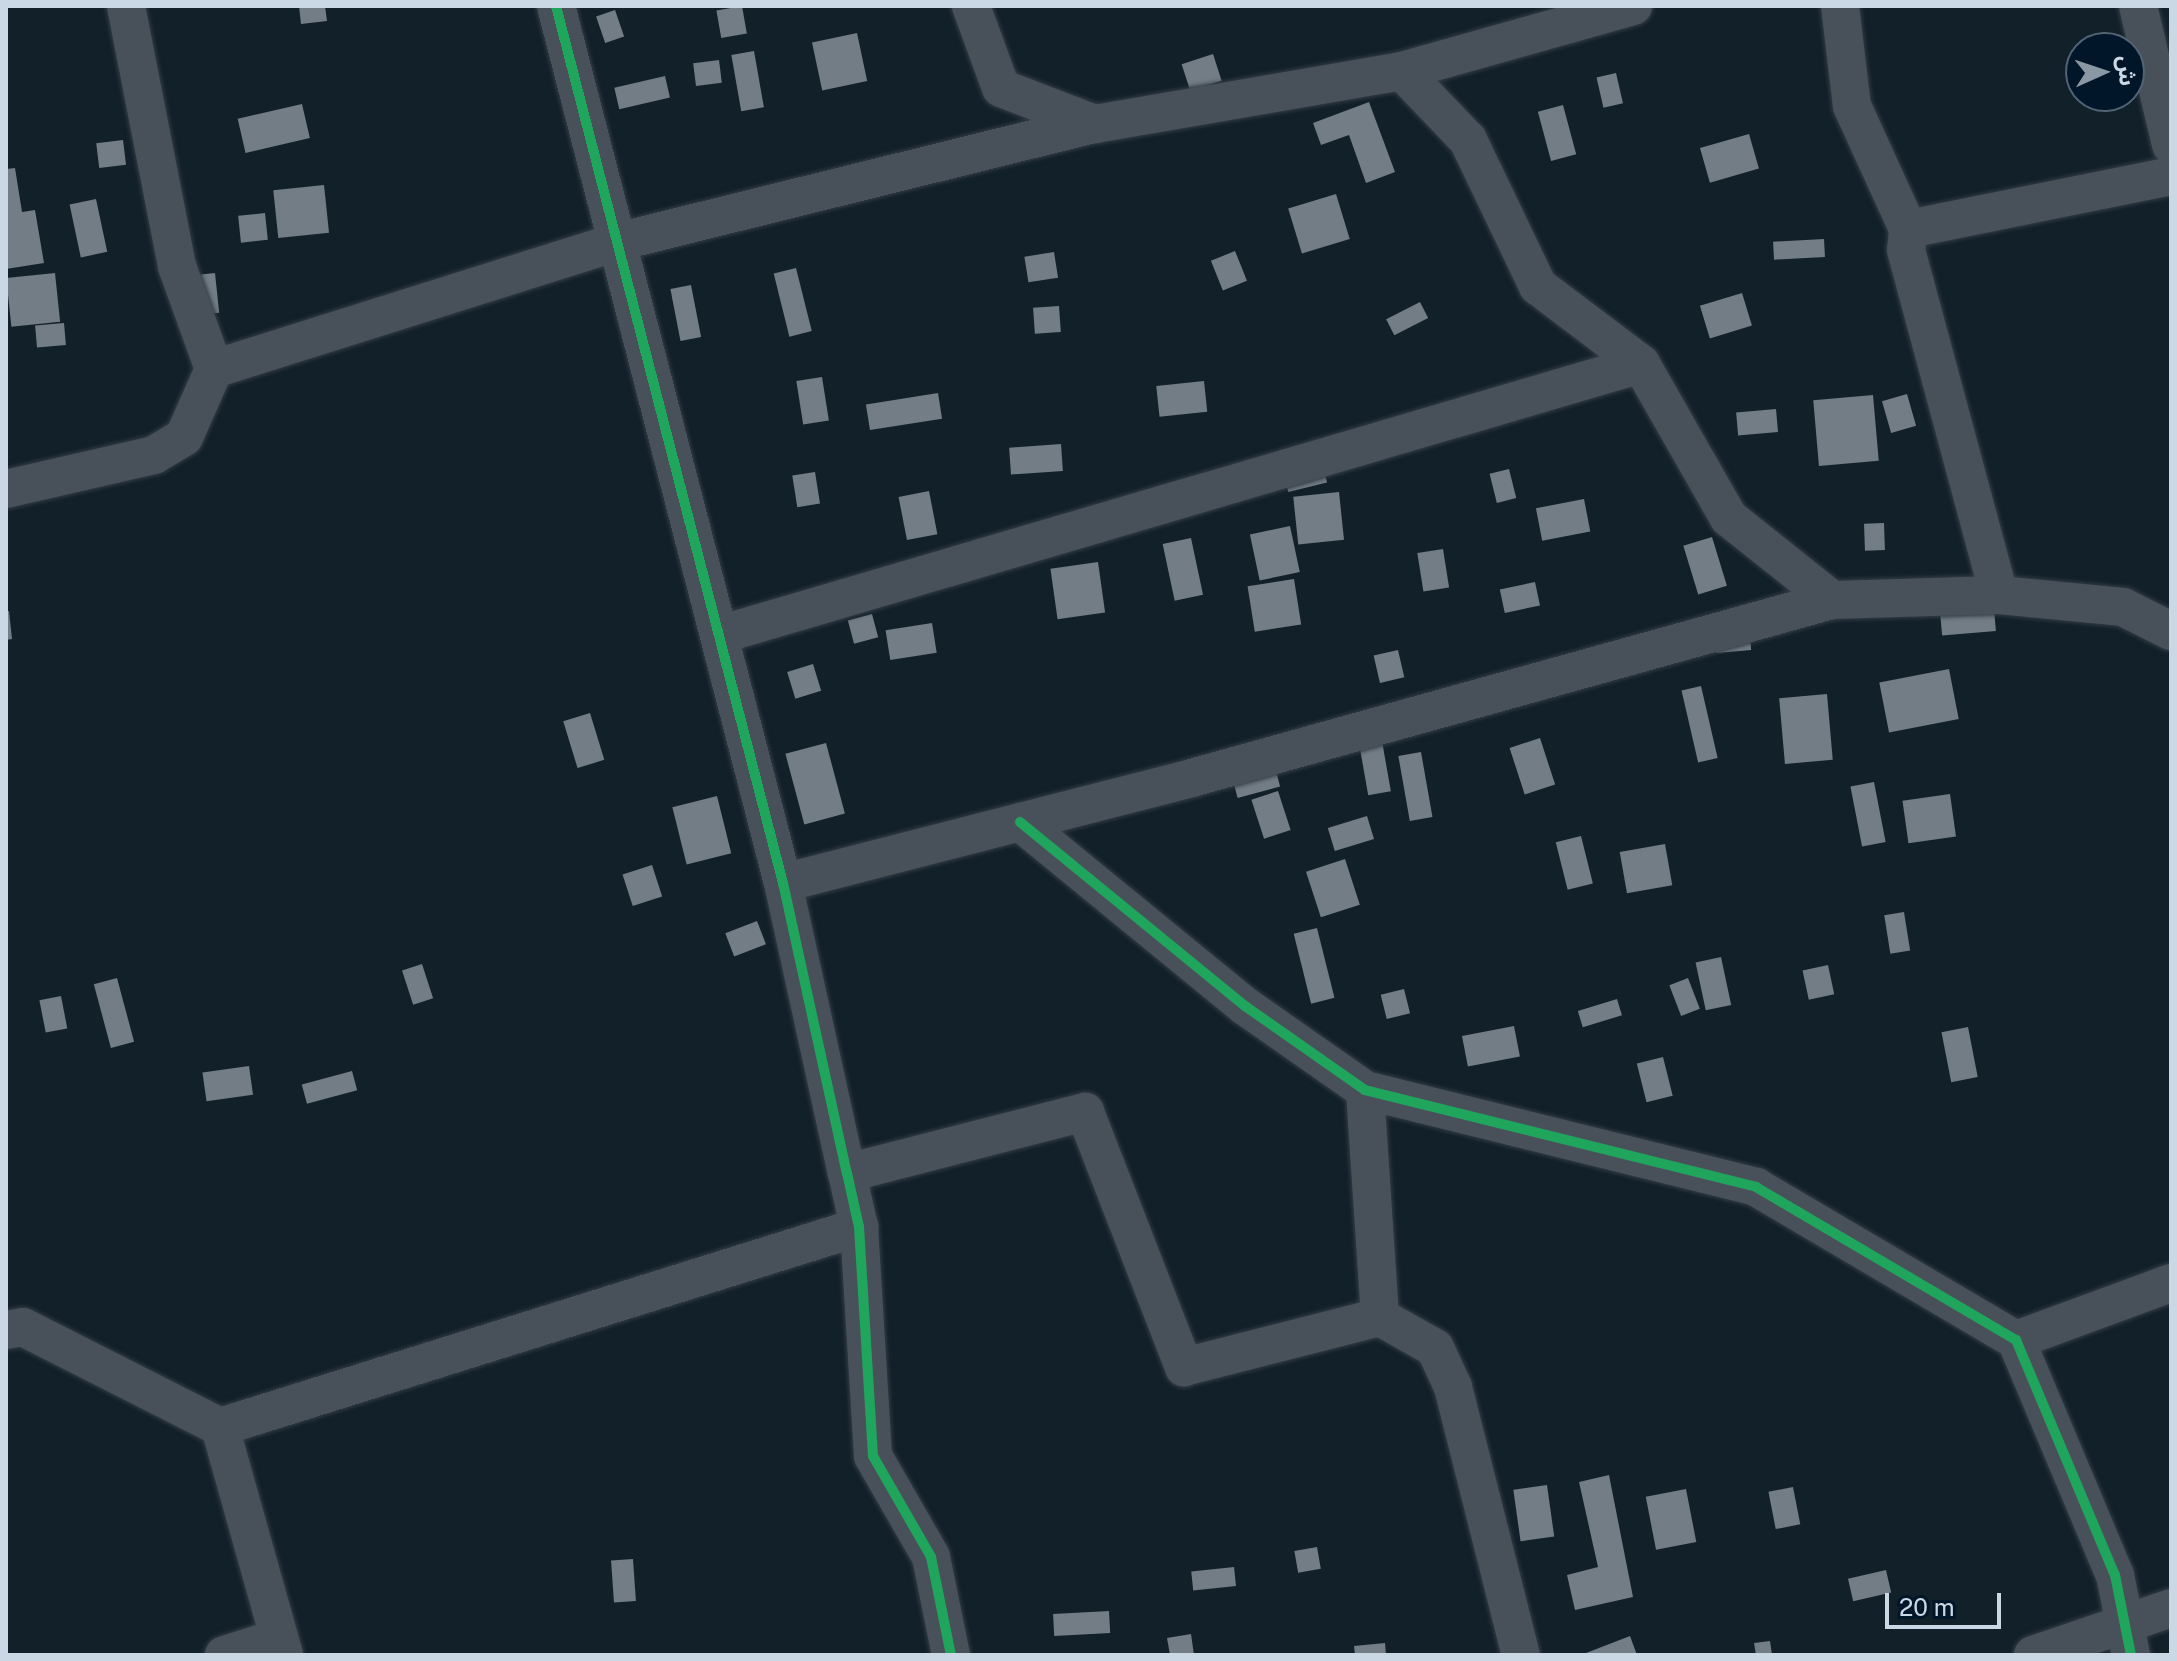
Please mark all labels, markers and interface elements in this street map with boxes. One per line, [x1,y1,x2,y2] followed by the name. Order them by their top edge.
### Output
[2065,32,2145,112] north arrow
[2113,55,2141,87] text: ش
[1889,1577,2005,1627] scale bar
[1899,1593,1955,1621] text: 20 m

